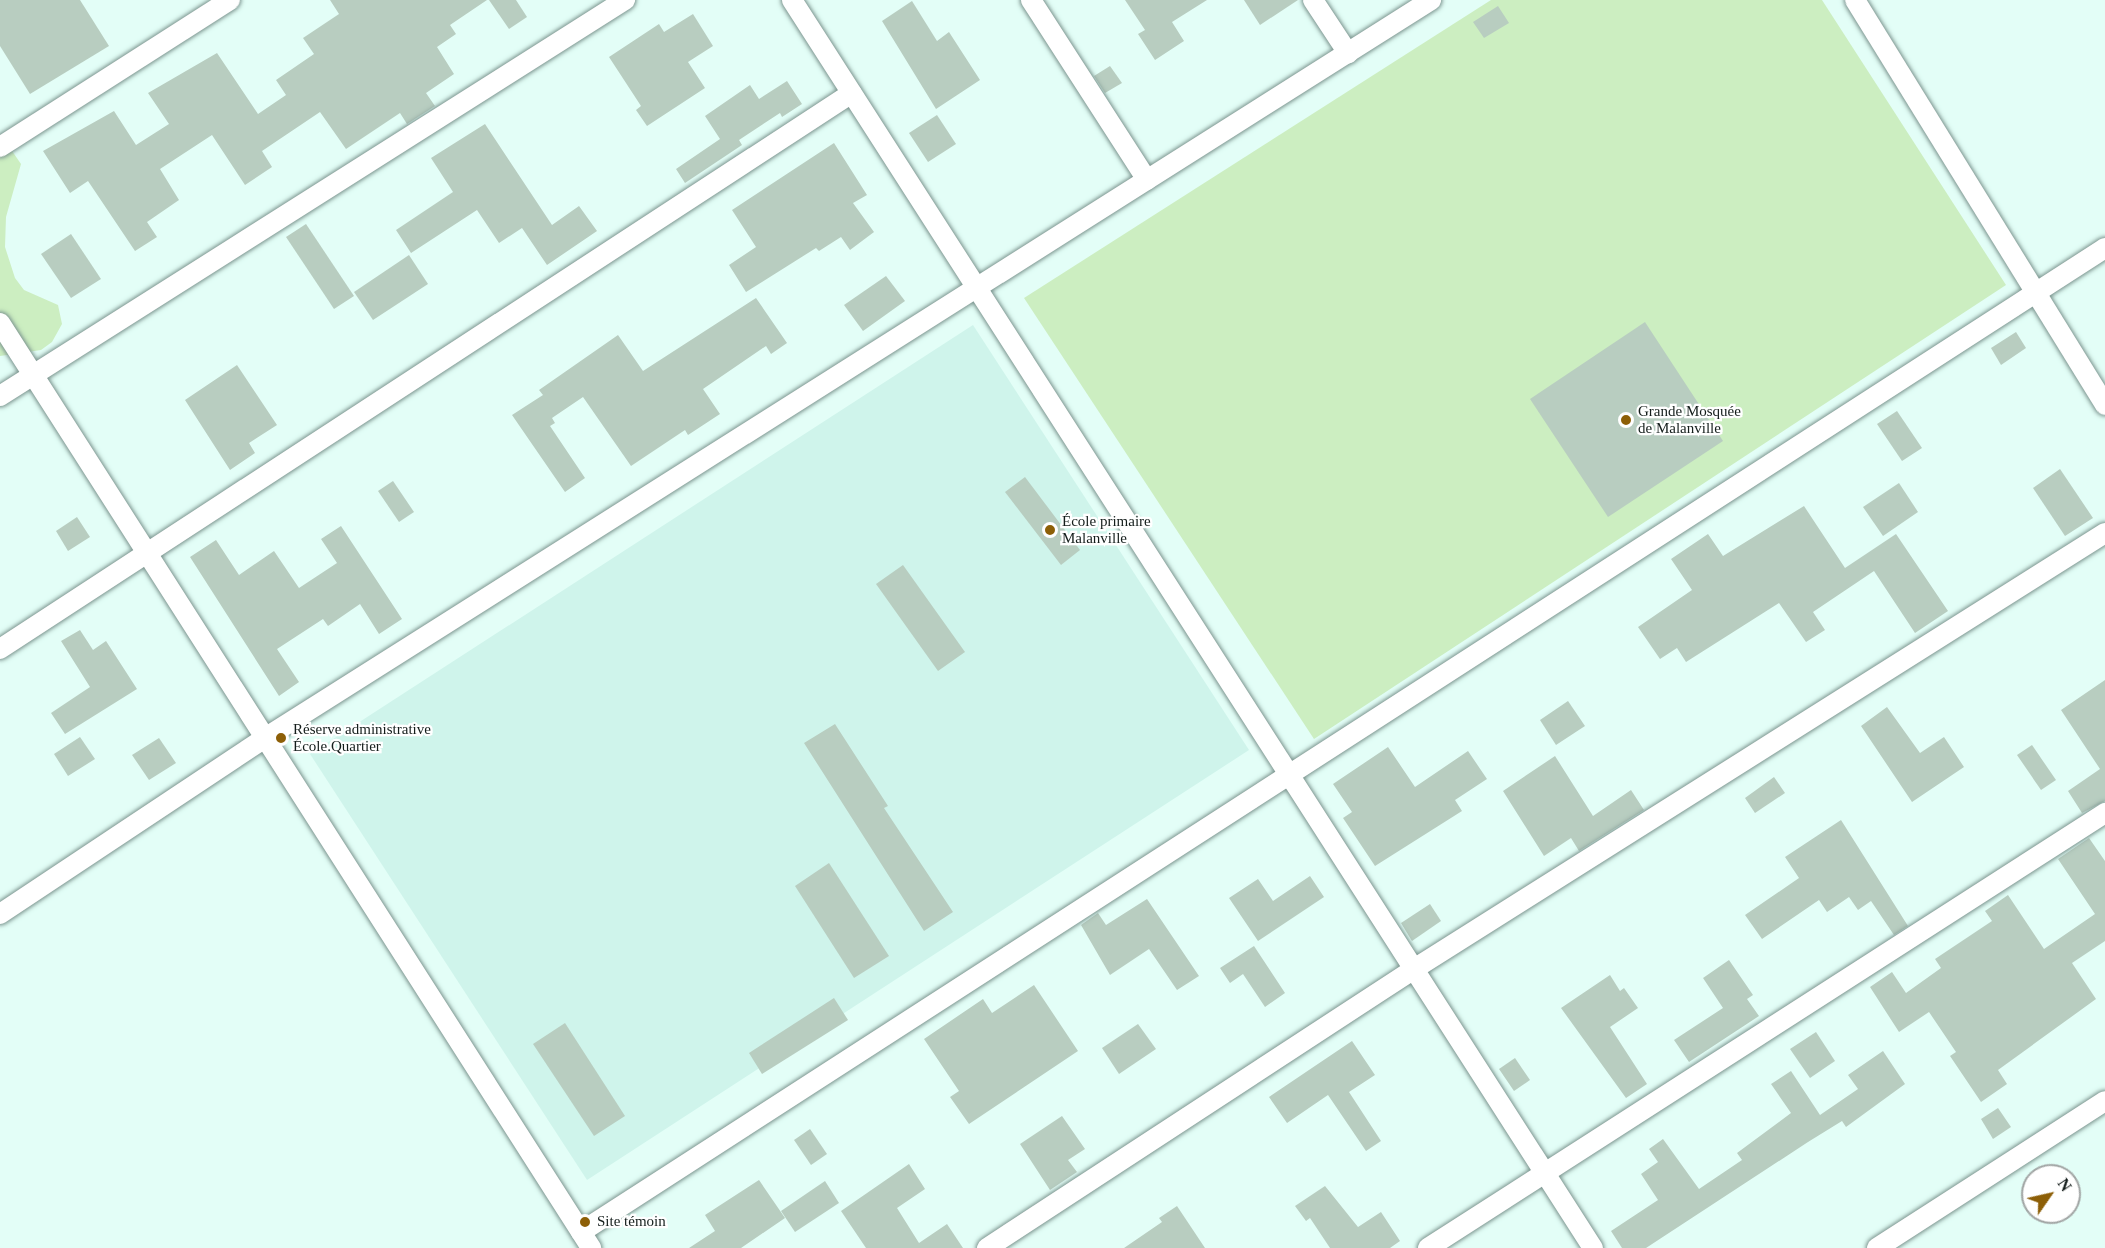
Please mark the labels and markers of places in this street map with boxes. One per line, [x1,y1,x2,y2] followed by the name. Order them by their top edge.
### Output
[1638,402,1741,437] place label: Grande Mosquée de Malanville
[1619,413,1633,427] marker: Grande Mosquée de Malanville
[1062,512,1151,547] place label: École primaire Malanville
[1043,523,1057,537] marker: École primaire Malanville
[293,720,431,755] place label: Réserve administrative École.Quartier
[274,731,288,745] marker: Réserve administrative École.Quartier
[597,1213,666,1231] place label: Site témoin
[578,1215,592,1229] marker: Site témoin

